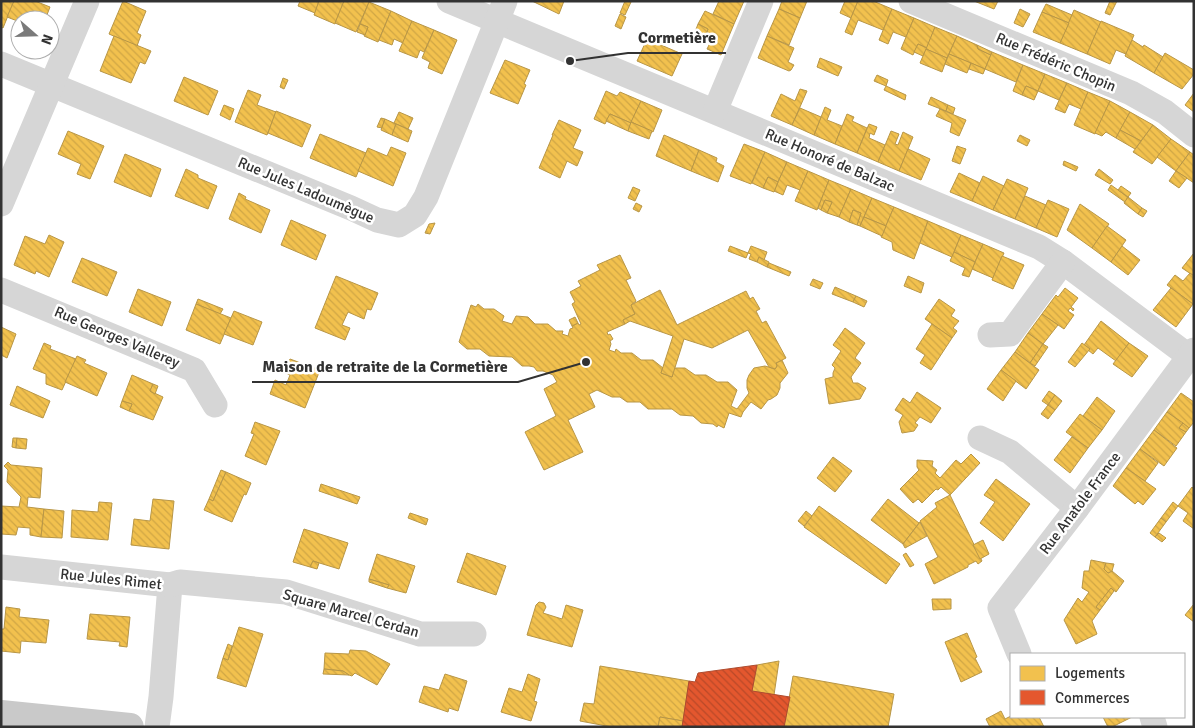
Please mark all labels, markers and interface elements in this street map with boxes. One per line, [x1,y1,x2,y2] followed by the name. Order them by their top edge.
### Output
[10,10,60,60] north arrow
[628,22,726,53] callout: Cormetière
[638,28,716,48] text: Cormetière
[993,29,1119,95] street label: Rue Frédéric Chopin
[37,32,56,47] text: N
[762,125,898,195] street label: Rue Honoré de Balzac
[235,153,377,227] street label: Rue Jules Ladoumègue
[52,302,182,372] street label: Rue Georges Vallerey
[252,351,518,382] callout: Maison de retraite de la Cormetière
[262,357,508,377] text: Maison de retraite de la Cormetière
[1036,448,1124,558] street label: Rue Anatole France
[59,565,163,593] street label: Rue Jules Rimet
[281,585,421,641] street label: Square Marcel Cerdan
[1010,653,1185,718] legend
[1055,664,1126,682] text: Logements
[1055,689,1130,707] text: Commerces

